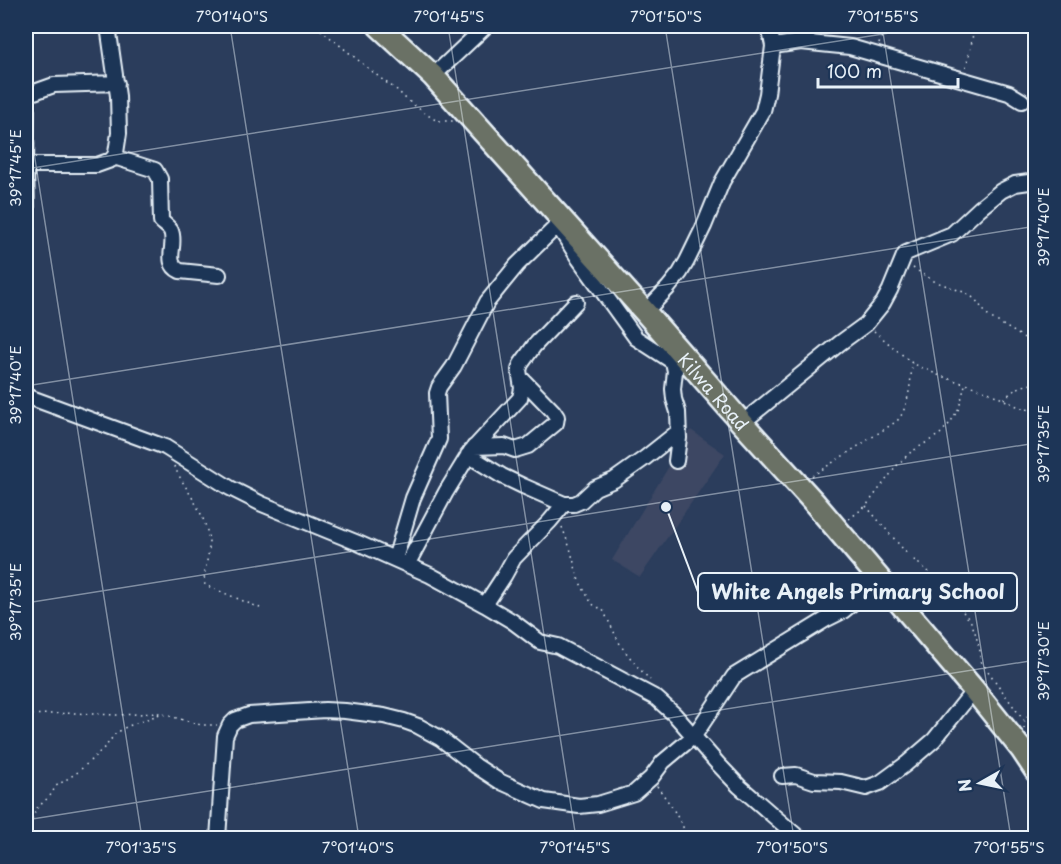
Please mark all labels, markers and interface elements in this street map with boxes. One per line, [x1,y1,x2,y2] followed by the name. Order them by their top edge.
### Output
[196,4,268,27] text: 7°01'40"S
[414,4,484,27] text: 7°01'45"S
[630,4,702,27] text: 7°01'50"S
[847,4,919,27] text: 7°01'55"S
[818,51,958,89] scale bar
[827,57,882,84] text: 100 m
[3,129,26,207] text: 39°17'45"E
[1031,187,1054,267] text: 39°17'40"E
[3,345,26,425] text: 39°17'40"E
[672,346,756,436] street label: Kilwa Road
[1031,405,1054,483] text: 39°17'35"E
[3,563,26,641] text: 39°17'35"E
[698,573,1017,611] callout: White Angels Primary School
[711,576,1005,606] text: White Angels Primary School
[1031,621,1054,701] text: 39°17'30"E
[950,753,1010,813] north arrow
[951,777,977,794] text: N
[105,835,177,858] text: 7°01'35"S
[322,835,394,858] text: 7°01'40"S
[540,835,610,858] text: 7°01'45"S
[756,835,828,858] text: 7°01'50"S
[973,835,1045,858] text: 7°01'55"S

